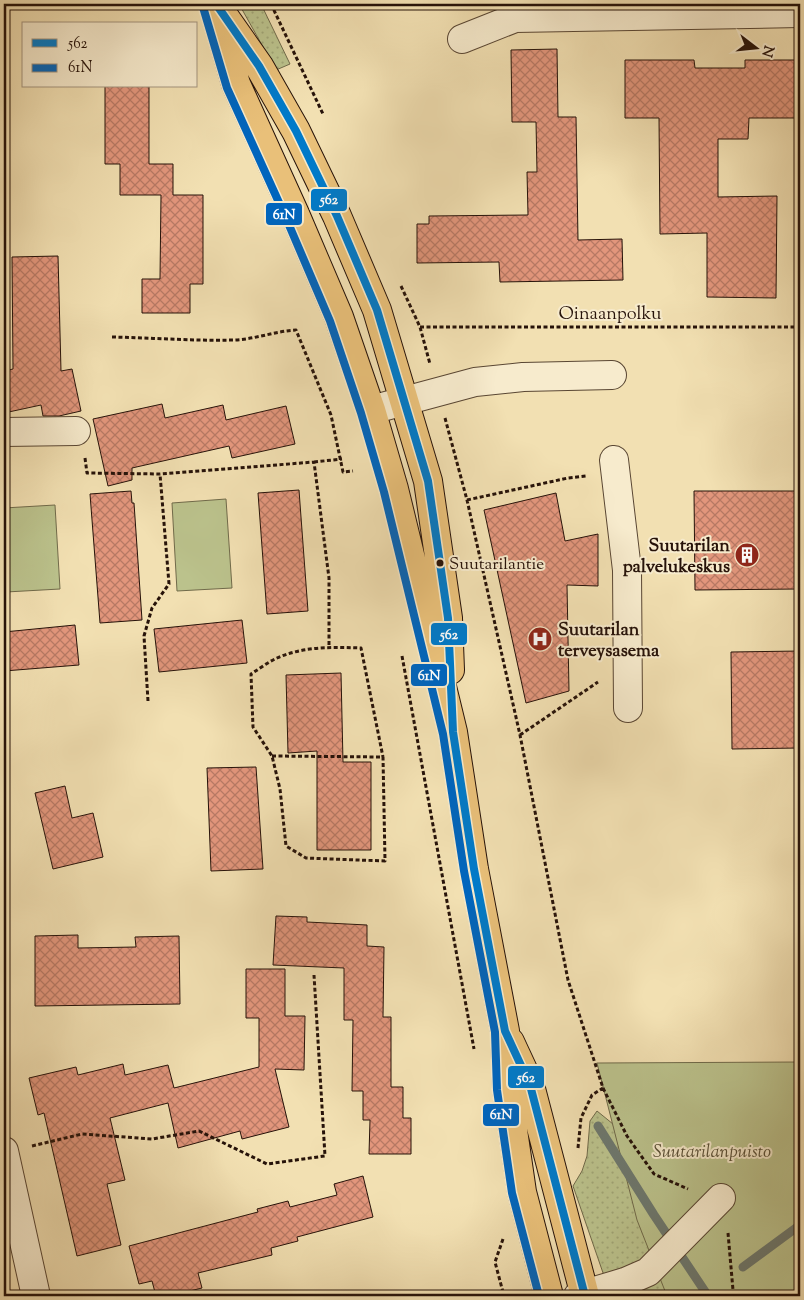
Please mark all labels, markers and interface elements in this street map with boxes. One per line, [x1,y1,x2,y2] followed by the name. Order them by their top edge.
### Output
[22,22,198,88] legend
[732,22,782,72] north arrow
[67,34,87,55] text: 562
[755,43,778,59] text: N
[68,58,92,79] text: 61N
[310,188,348,212] line badge: 562
[319,191,339,211] text: 562
[265,202,303,226] line badge: 61N
[273,206,295,226] text: 61N
[559,302,661,328] street label: Oinaanpolku
[623,534,730,581] place label: Suutarilan palvelukeskus
[734,542,760,568] building icon: Suutarilan palvelukeskus
[449,553,544,577] place label: Suutarilantie
[435,558,445,568] marker: Suutarilantie
[558,618,660,665] place label: Suutarilan terveysasema
[430,622,468,646] line badge: 562
[439,626,459,646] text: 562
[527,626,553,652] hospital icon: Suutarilan terveysasema
[410,663,448,687] line badge: 61N
[418,667,440,687] text: 61N
[507,1065,545,1089] line badge: 562
[516,1069,536,1089] text: 562
[482,1103,520,1127] line badge: 61N
[490,1106,512,1126] text: 61N
[653,1140,771,1166] park label: Suutarilanpuisto

